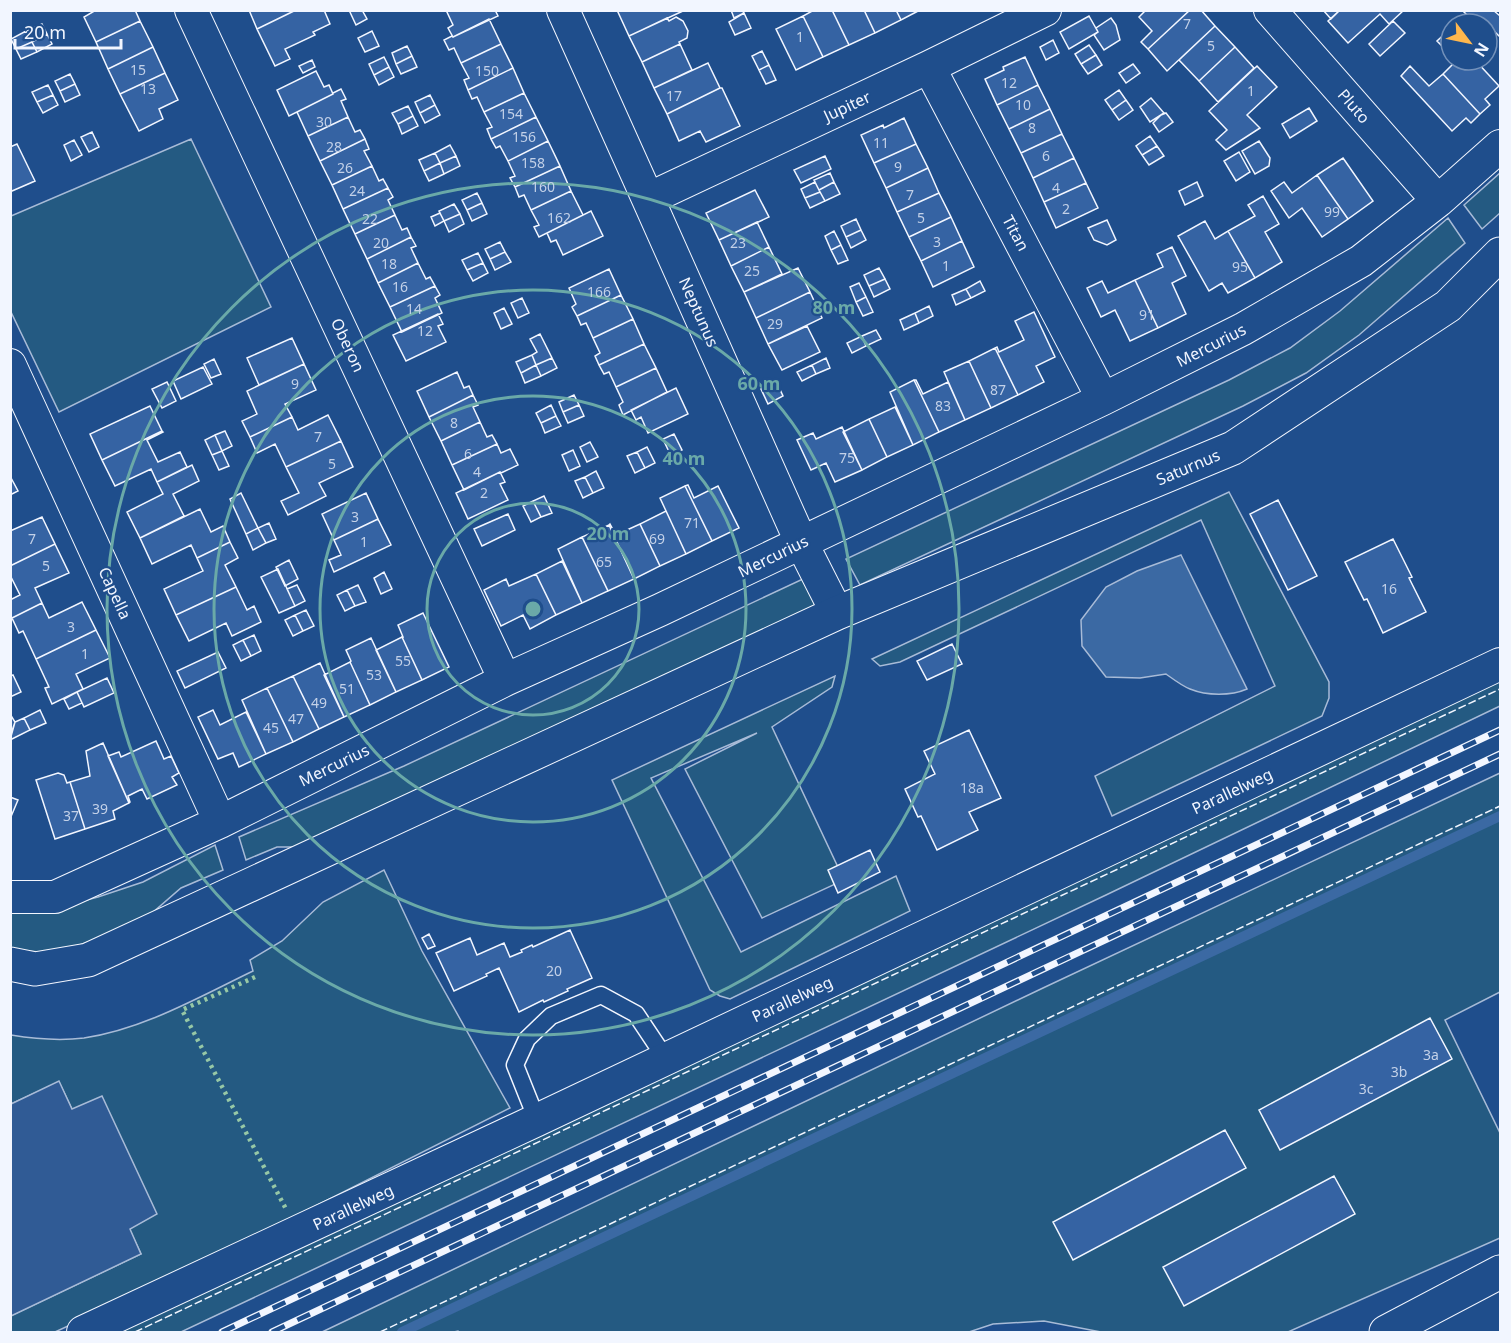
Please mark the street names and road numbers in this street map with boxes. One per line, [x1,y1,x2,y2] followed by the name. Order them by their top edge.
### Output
[1333,84,1375,128] street label: Pluto
[818,85,874,127] street label: Jupiter
[997,211,1035,255] street label: Titan
[674,274,724,350] street label: Neptunus
[326,314,370,376] street label: Oberon
[1172,318,1250,372] street label: Mercurius
[1153,444,1223,490] street label: Saturnus
[734,530,812,582] street label: Mercurius
[93,563,137,623] street label: Capella
[295,739,373,791] street label: Mercurius
[1188,763,1276,819] street label: Parallelweg
[748,971,836,1027] street label: Parallelweg
[309,1179,397,1235] street label: Parallelweg

